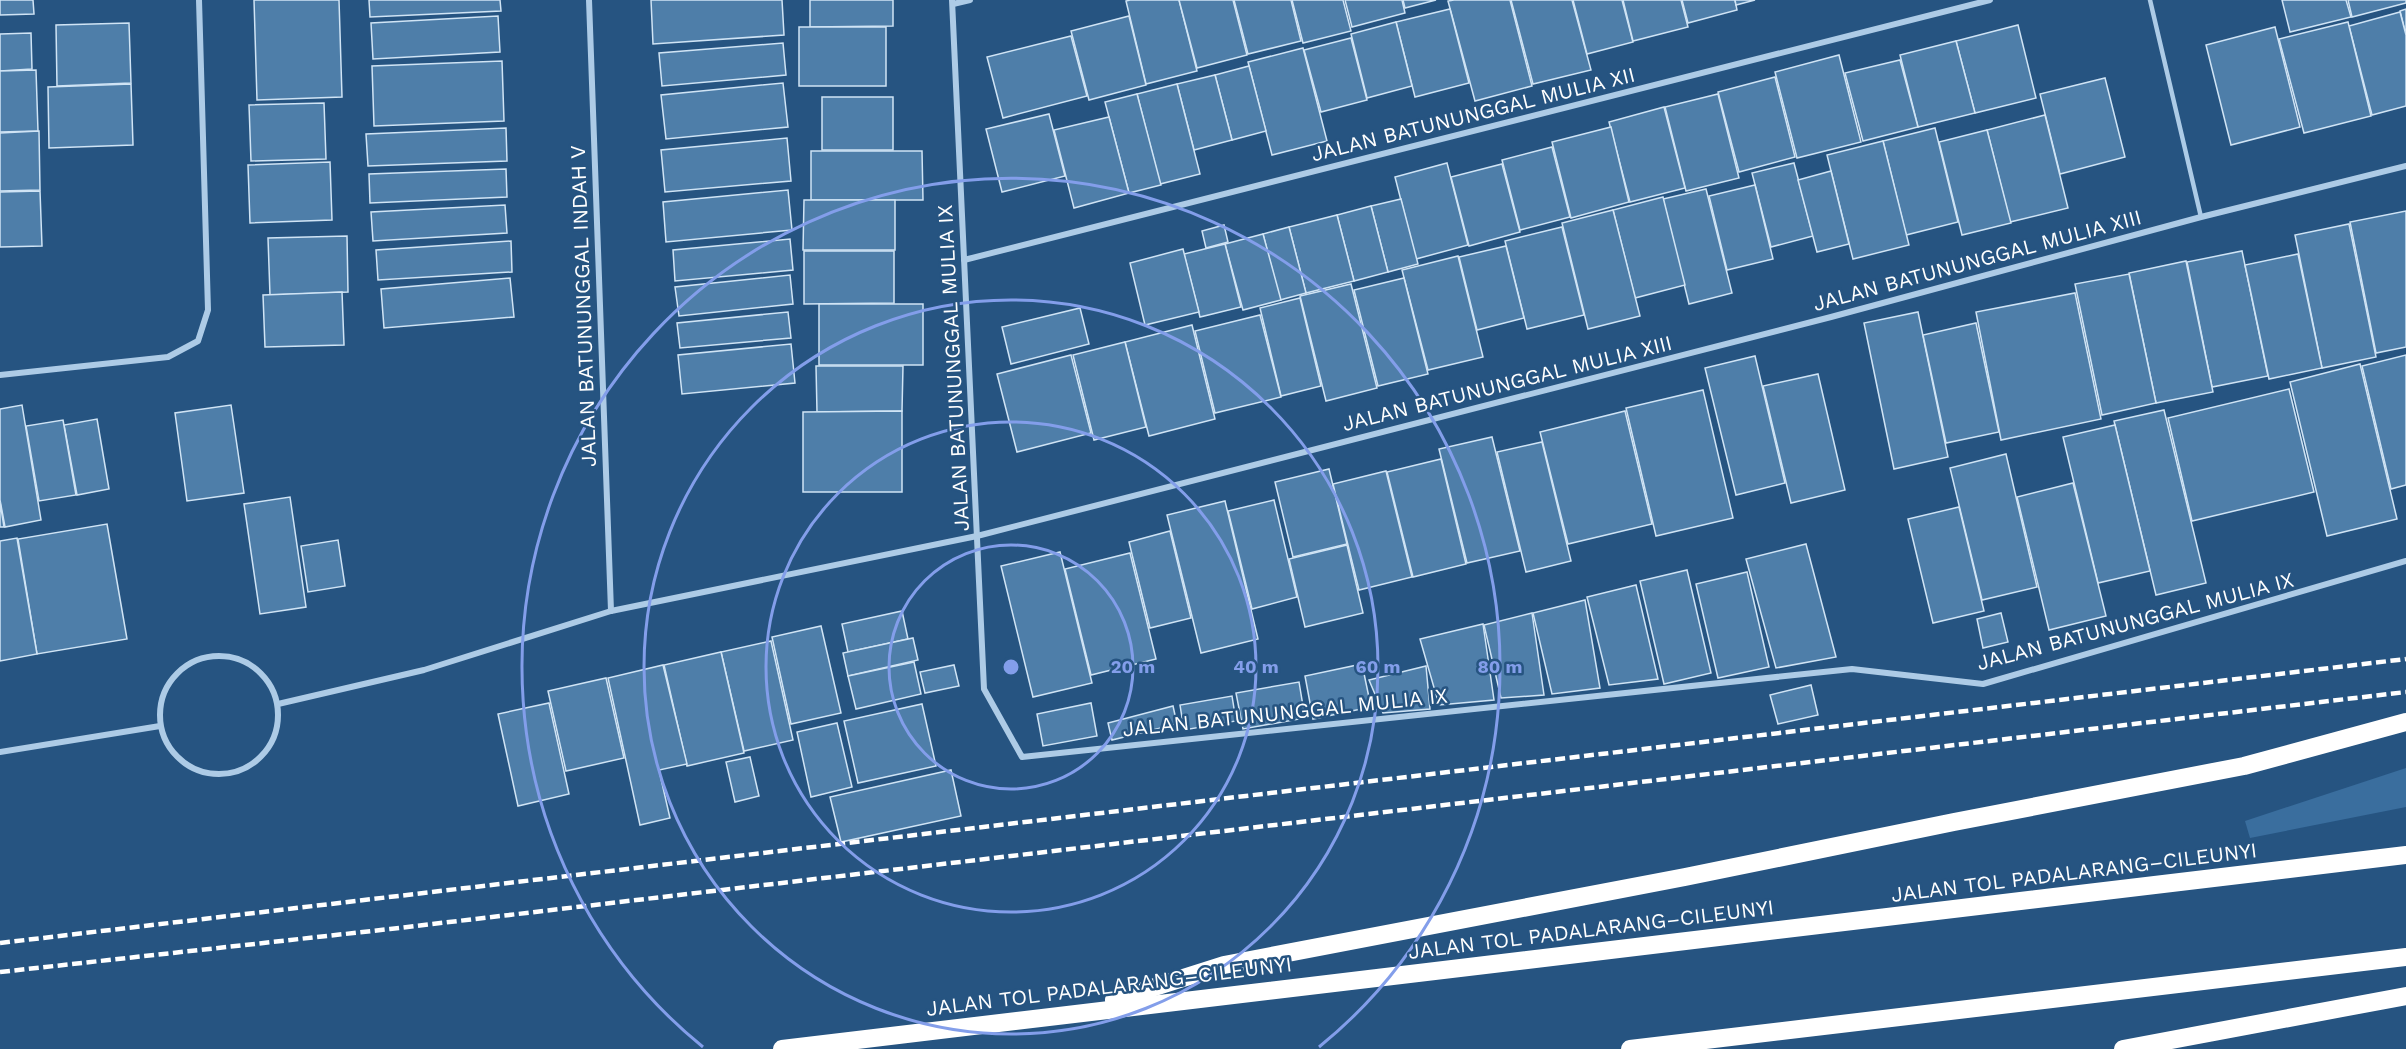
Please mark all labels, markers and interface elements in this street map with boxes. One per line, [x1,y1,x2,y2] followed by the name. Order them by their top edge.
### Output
[1308,62,1638,166] street label: JALAN BATUNUNGGAL MULIA XII
[565,144,601,467] street label: JALAN BATUNUNGGAL INDAH V
[932,204,974,532] street label: JALAN BATUNUNGGAL MULIA IX
[1810,204,2144,316] street label: JALAN BATUNUNGGAL MULIA XIII
[1339,330,1675,436] street label: JALAN BATUNUNGGAL MULIA XIII
[1974,567,2296,675] street label: JALAN BATUNUNGGAL MULIA IX
[1111,656,1155,677] text: 20 m
[1233,656,1279,677] text: 40 m
[1356,656,1400,677] text: 60 m
[1478,656,1522,677] text: 80 m
[1001,657,1021,677] centre of rings
[1121,682,1449,742] street label: JALAN BATUNUNGGAL MULIA IX
[1890,837,2258,907] street label: JALAN TOL PADALARANG–CILEUNYI
[1407,894,1775,964] street label: JALAN TOL PADALARANG–CILEUNYI
[925,951,1293,1021] street label: JALAN TOL PADALARANG–CILEUNYI

